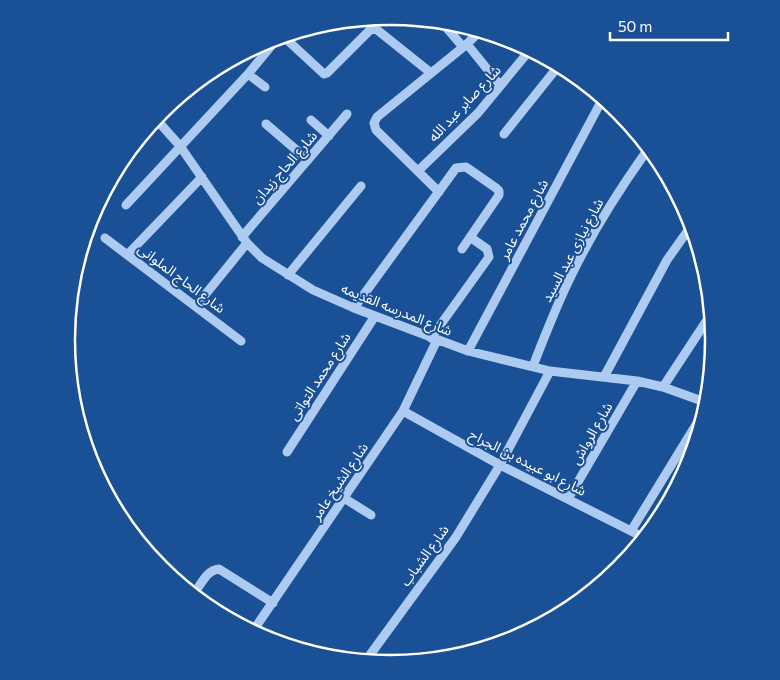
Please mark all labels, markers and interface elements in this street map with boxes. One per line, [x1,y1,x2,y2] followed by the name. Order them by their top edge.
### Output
[610,10,728,42] scale bar
[618,17,652,35] text: 50 m
[424,61,506,147] street label: شارع صابر عبد الله
[248,127,322,209] street label: شارع الحاج زيدان
[494,176,554,264] street label: شارع محمد عامر
[537,195,609,306] street label: شارع نيازى عبد السيد
[133,240,229,319] street label: شارع الحاج الملوانى
[338,279,455,342] street label: شارع المدرسه القديمه
[284,329,356,425] street label: شارع محمد التواتى
[566,399,618,469] street label: شارع الرواش
[465,425,589,502] street label: شارع ابو عبيده بن الجراح
[306,439,374,526] street label: شارع الشيخ عامر
[396,521,454,591] street label: شارع الشباب

